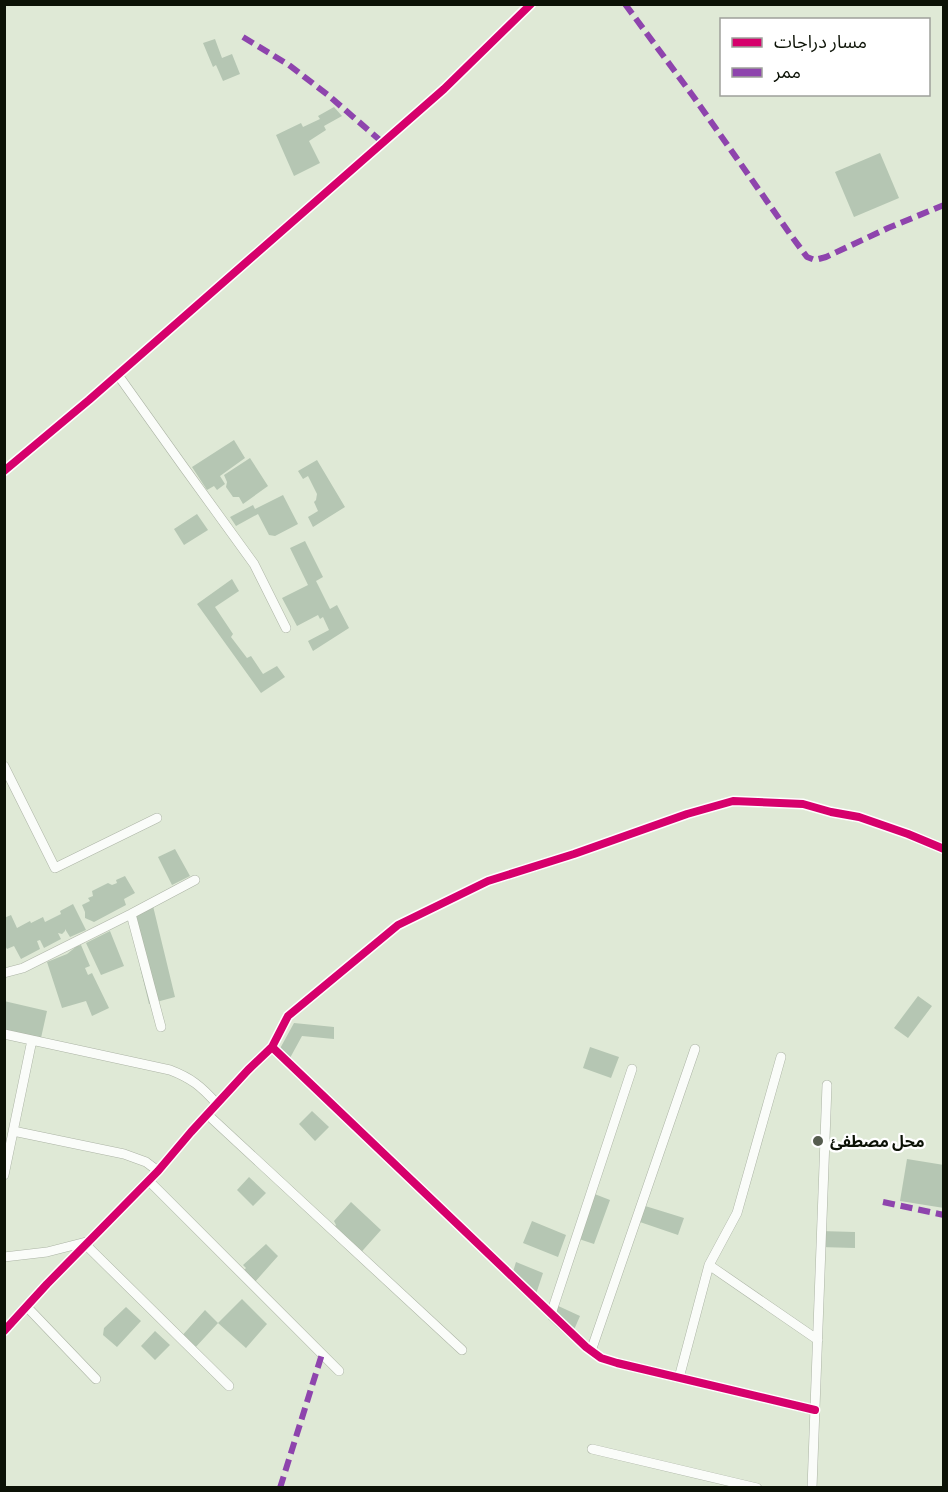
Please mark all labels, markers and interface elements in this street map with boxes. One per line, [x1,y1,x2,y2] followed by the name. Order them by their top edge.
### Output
[720,18,930,96] legend
[774,29,867,53] text: مسار دراجات
[773,59,801,83] text: ممر
[830,1130,924,1152] place label: محل مصطفئ
[811,1134,825,1148] marker: محل مصطفئ

